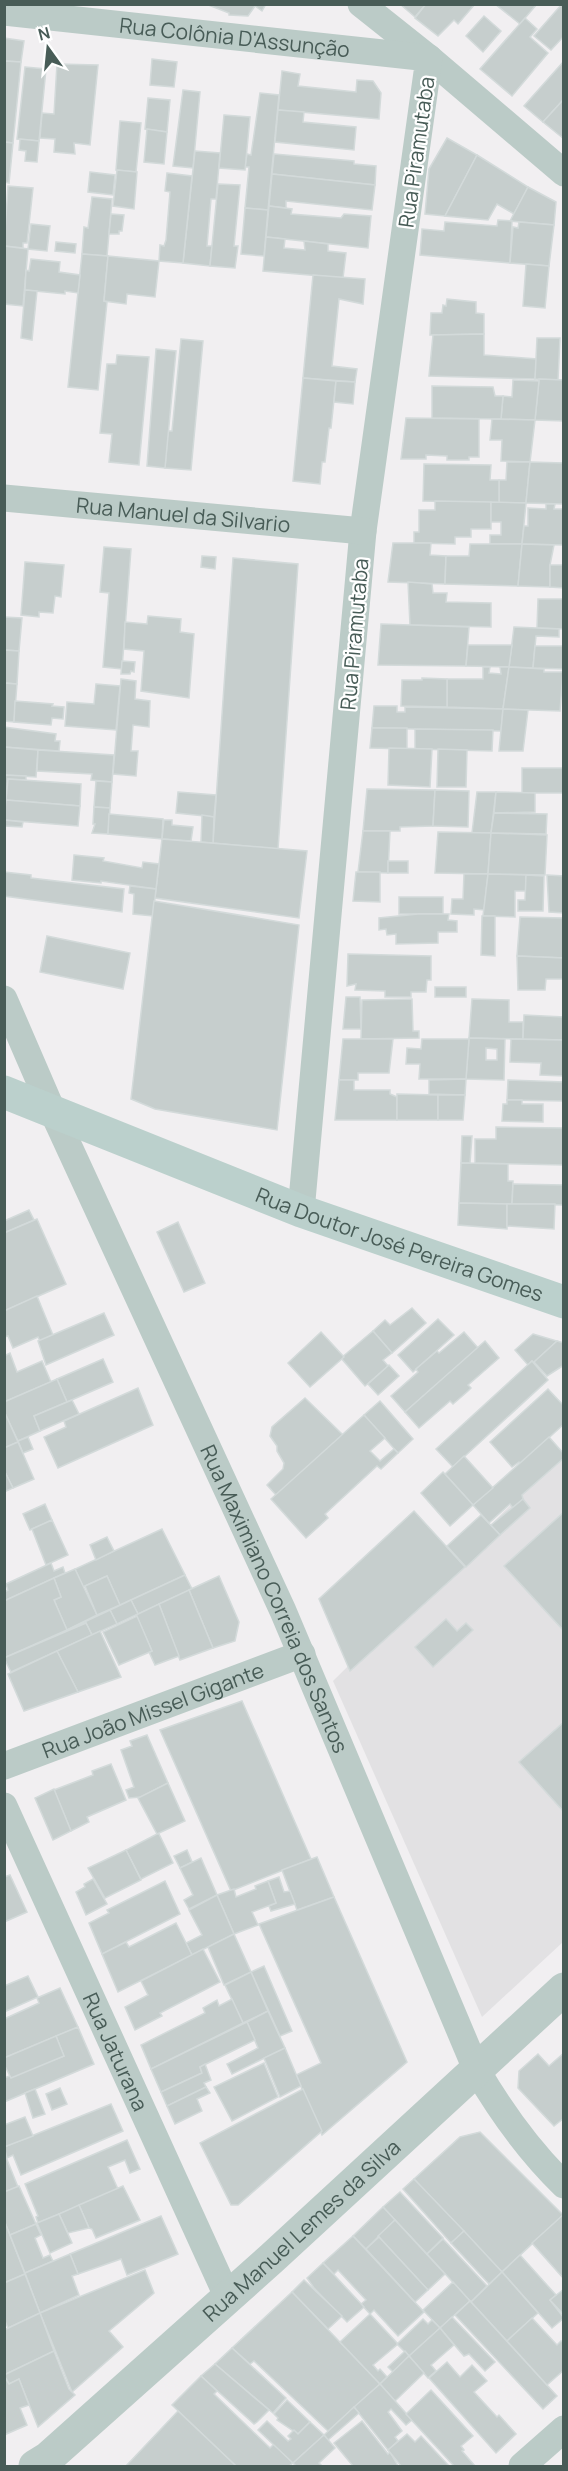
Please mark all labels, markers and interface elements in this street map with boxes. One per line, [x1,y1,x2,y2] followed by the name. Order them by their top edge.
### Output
[118,11,351,63] street label: Rua Colônia D'Assunção
[18,18,78,78] north arrow
[36,21,53,46] text: N
[392,75,440,229] street label: Rua Piramutaba
[75,491,292,538] street label: Rua Manuel da Silvario
[333,557,375,711] street label: Rua Piramutaba
[252,1180,547,1308] street label: Rua Doutor José Pereira Gomes
[194,1440,355,1757] street label: Rua Maximiano Correia dos Santos
[38,1656,268,1764] street label: Rua João Missel Gigante
[77,1988,155,2115] street label: Rua Jaturana
[197,2133,406,2327] street label: Rua Manuel Lemes da Silva

